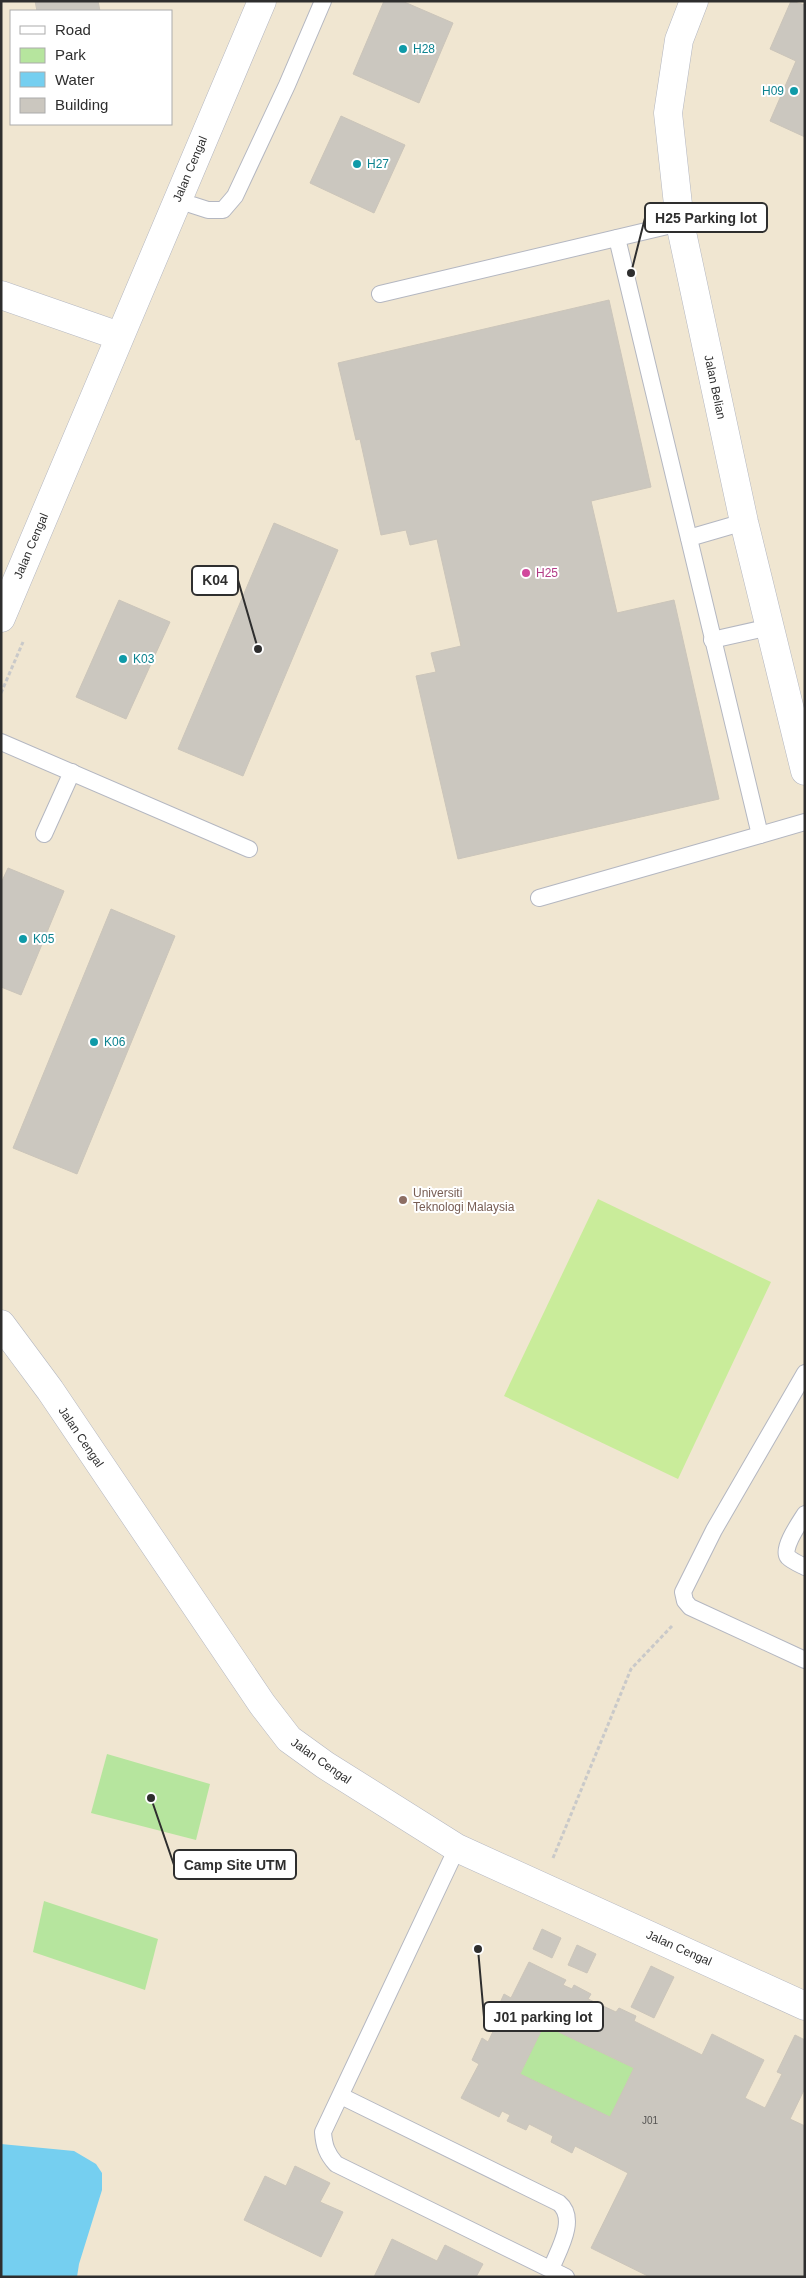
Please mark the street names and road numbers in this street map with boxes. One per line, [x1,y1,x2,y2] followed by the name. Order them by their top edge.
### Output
[170,134,210,204] street label: Jalan Cengal
[701,354,729,420] street label: Jalan Belian
[11,511,51,581] street label: Jalan Cengal
[56,1404,106,1470] street label: Jalan Cengal
[288,1735,354,1787] street label: Jalan Cengal
[644,1927,714,1969] street label: Jalan Cengal

